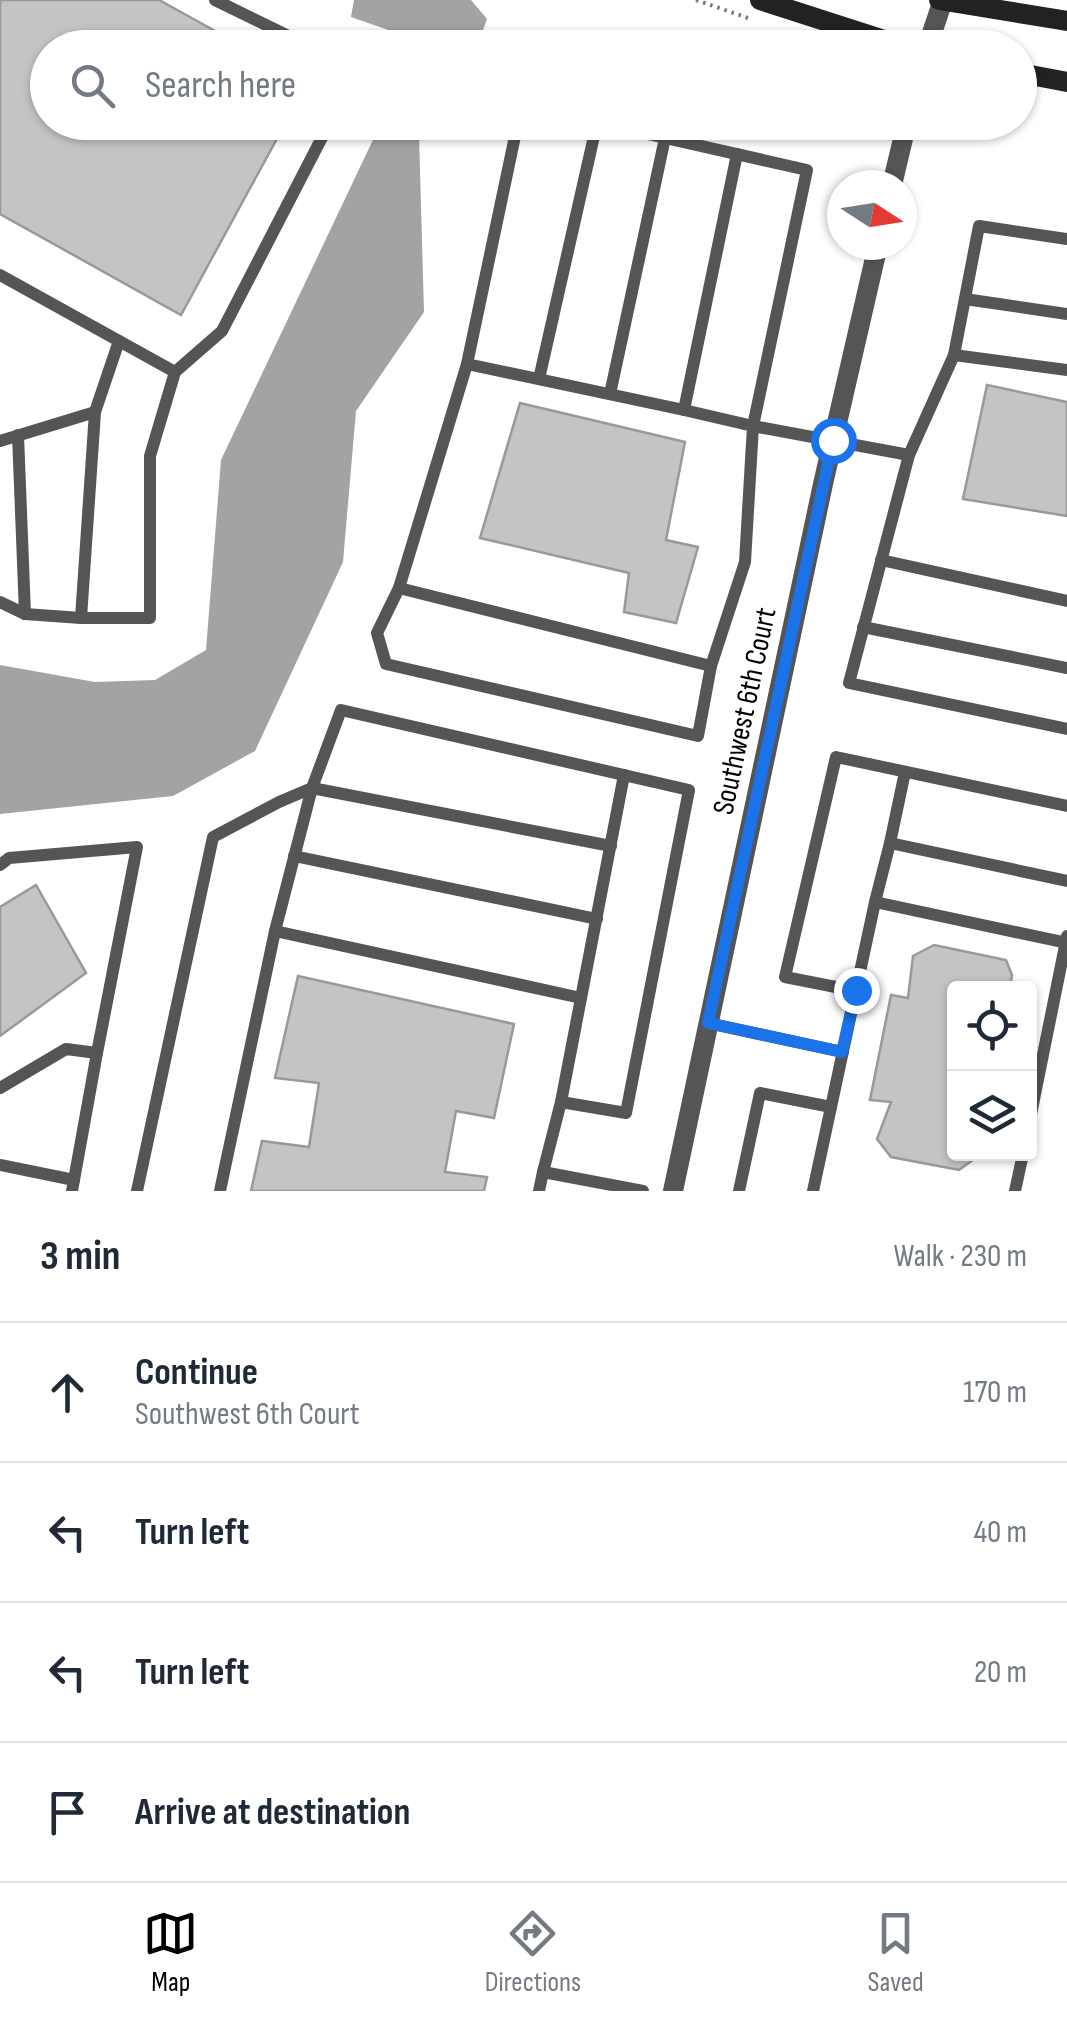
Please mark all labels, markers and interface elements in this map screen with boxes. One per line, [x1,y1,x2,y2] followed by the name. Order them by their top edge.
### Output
[30,30,1037,140] search box
[65,58,120,113] icon: search
[145,63,296,108] text: Search here
[827,170,917,260] north arrow
[811,418,857,464] route start
[705,604,784,818] street label: Southwest 6th Court
[834,968,880,1014] route end
[947,981,1037,1161] map controls
[947,981,1037,1071] button: locate
[947,1071,1037,1161] button: layers
[40,1231,120,1282] text: 3 min
[893,1237,1027,1276] text: Walk · 230 m
[135,1350,258,1395] text: Continue
[40,1365,95,1420] icon: ahead
[963,1373,1027,1412] text: 170 m
[135,1395,360,1434] text: Southwest 6th Court
[40,1505,95,1560] icon: left
[135,1510,249,1555] text: Turn left
[974,1513,1027,1552] text: 40 m
[40,1645,95,1700] icon: left
[135,1650,249,1695] text: Turn left
[974,1653,1027,1692] text: 20 m
[40,1785,95,1840] icon: arrive
[135,1790,410,1835] text: Arrive at destination
[143,1906,198,1999] tab: Map
[485,1906,581,1999] tab: Directions
[868,1906,924,1999] tab: Saved

